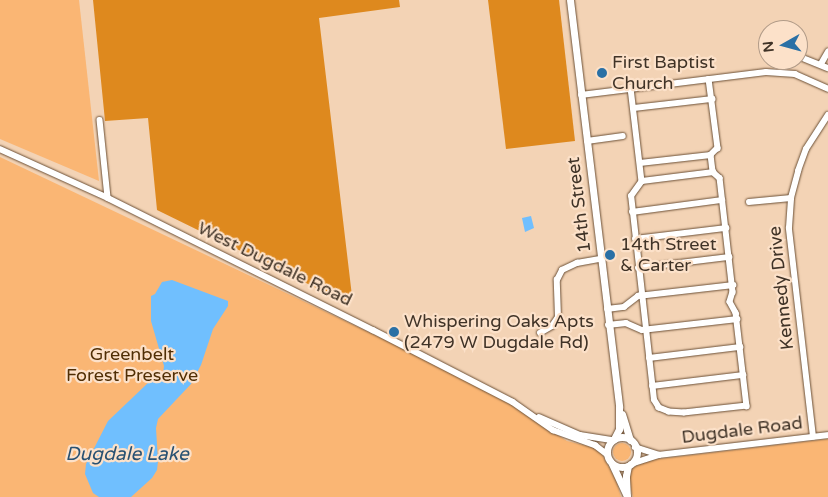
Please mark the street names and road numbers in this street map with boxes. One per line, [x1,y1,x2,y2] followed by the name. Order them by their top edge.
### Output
[562,156,596,254] street label: 14th Street
[194,217,356,311] street label: West Dugdale Road
[764,225,798,351] street label: Kennedy Drive
[680,412,804,448] street label: Dugdale Road

